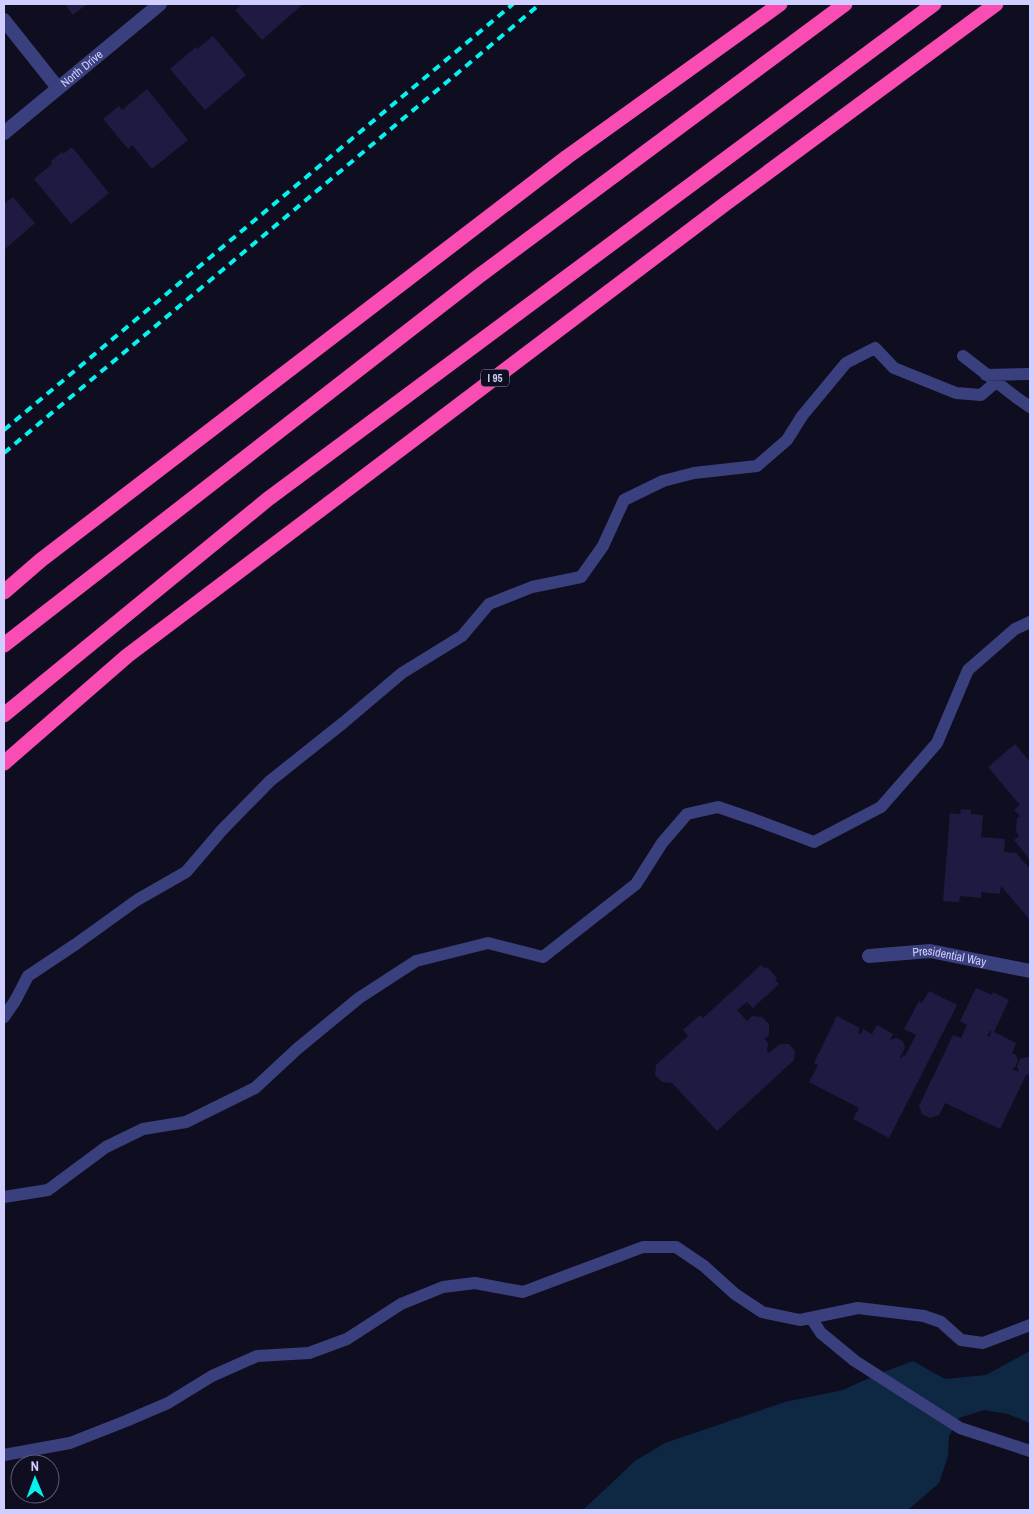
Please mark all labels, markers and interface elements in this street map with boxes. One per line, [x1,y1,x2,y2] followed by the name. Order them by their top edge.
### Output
[57,46,106,91] street label: North Drive
[481,369,509,386] road number: I 95
[912,943,988,970] street label: Presidential Way
[10,1454,60,1504] north arrow
[30,1457,39,1475] text: N

